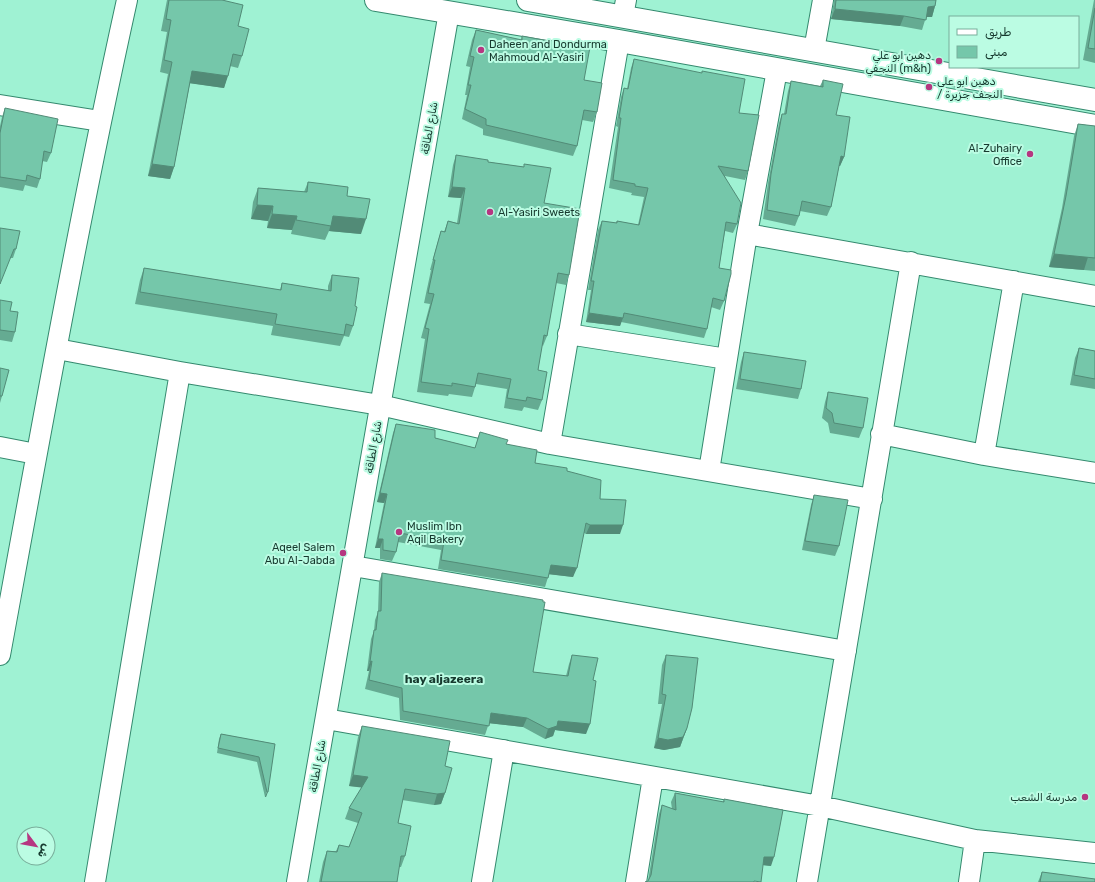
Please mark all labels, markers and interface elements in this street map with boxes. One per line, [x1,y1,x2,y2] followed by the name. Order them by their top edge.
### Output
[949,16,1079,68] legend
[985,25,1011,40] text: طريق
[489,38,607,64] place label: Daheen and Dondurma Mahmoud Al-Yasiri
[476,45,486,55] marker: Daheen and Dondurma Mahmoud Al-Yasiri
[985,45,1008,60] text: مبنى
[865,49,931,77] place label: دهين ابو علي النجفي (m&h)
[934,56,944,66] marker: دهين ابو علي النجفي (m&h)
[937,75,1003,101] place label: دهين ابو علي / النجف جزيرة
[924,82,934,92] marker: دهين ابو علي / النجف جزيرة
[418,101,442,156] street label: شارع الطاقة
[968,142,1022,168] place label: Al-Zuhairy Office
[1025,149,1035,159] marker: Al-Zuhairy Office
[498,206,581,219] place label: Al-Yasiri Sweets
[485,207,495,217] marker: Al-Yasiri Sweets
[362,420,386,475] street label: شارع الطاقة
[407,520,464,546] place label: Muslim Ibn Aqil Bakery
[394,527,404,537] marker: Muslim Ibn Aqil Bakery
[265,541,335,567] place label: Aqeel Salem Abu Al-Jabda
[338,548,348,558] marker: Aqeel Salem Abu Al-Jabda
[405,672,483,686] district label: hay aljazeera
[306,739,330,794] street label: شارع الطاقة
[1010,791,1077,804] place label: مدرسة الشعب
[1080,792,1090,802] marker: مدرسة الشعب
[16,826,56,866] north arrow
[35,842,53,860] text: ش

